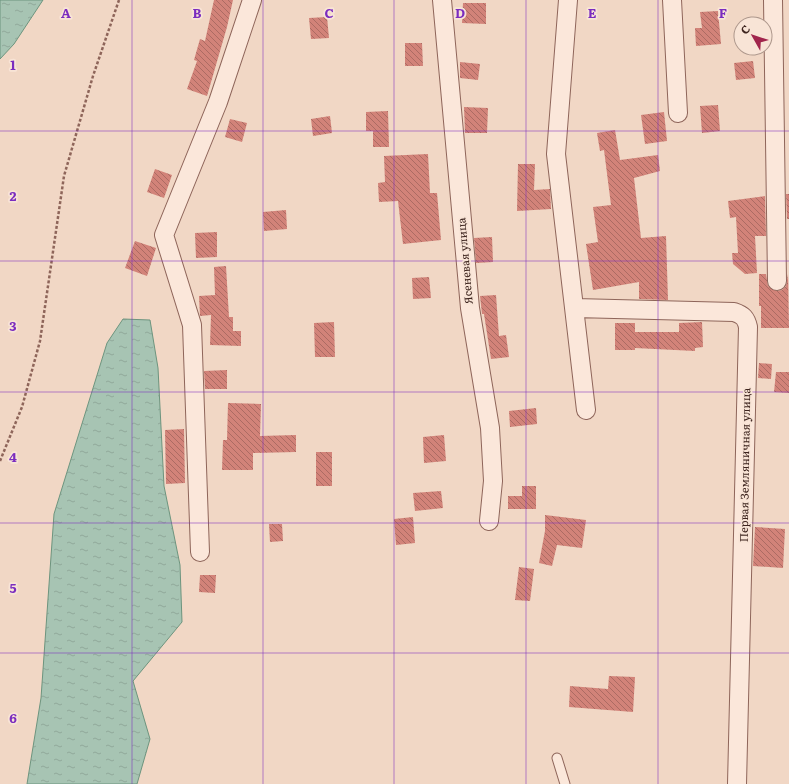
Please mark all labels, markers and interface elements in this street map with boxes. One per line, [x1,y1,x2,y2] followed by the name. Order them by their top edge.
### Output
[61,3,71,22] text: A
[193,3,202,22] text: B
[324,3,334,22] text: C
[455,3,465,22] text: D
[588,3,597,22] text: E
[719,3,727,22] text: F
[733,16,773,56] north arrow
[736,21,753,37] text: С
[10,55,16,74] text: 1
[10,186,17,205] text: 2
[452,217,476,305] street label: Ясеневая улица
[9,316,17,335] text: 3
[735,388,753,542] street label: Первая Земляничная улица
[9,447,17,466] text: 4
[9,578,17,597] text: 5
[9,708,17,727] text: 6

